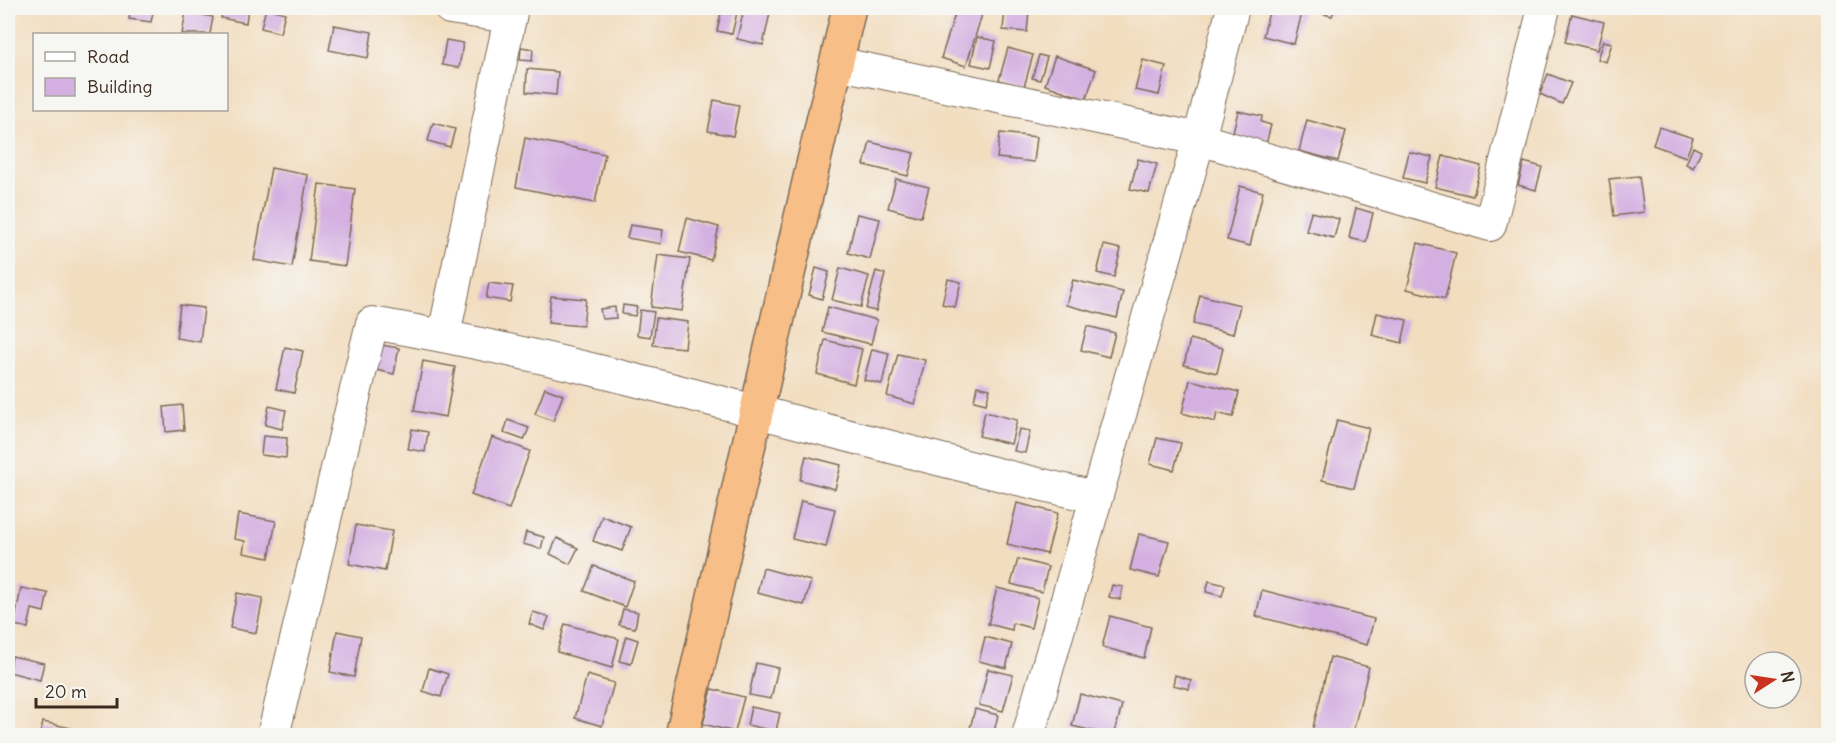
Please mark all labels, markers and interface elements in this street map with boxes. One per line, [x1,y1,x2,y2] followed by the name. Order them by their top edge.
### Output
[33,33,228,111] legend
[87,45,130,68] text: Road
[87,75,152,98] text: Building
[1743,650,1803,710] north arrow
[1777,669,1799,684] text: N
[36,671,117,709] scale bar
[45,680,87,703] text: 20 m

